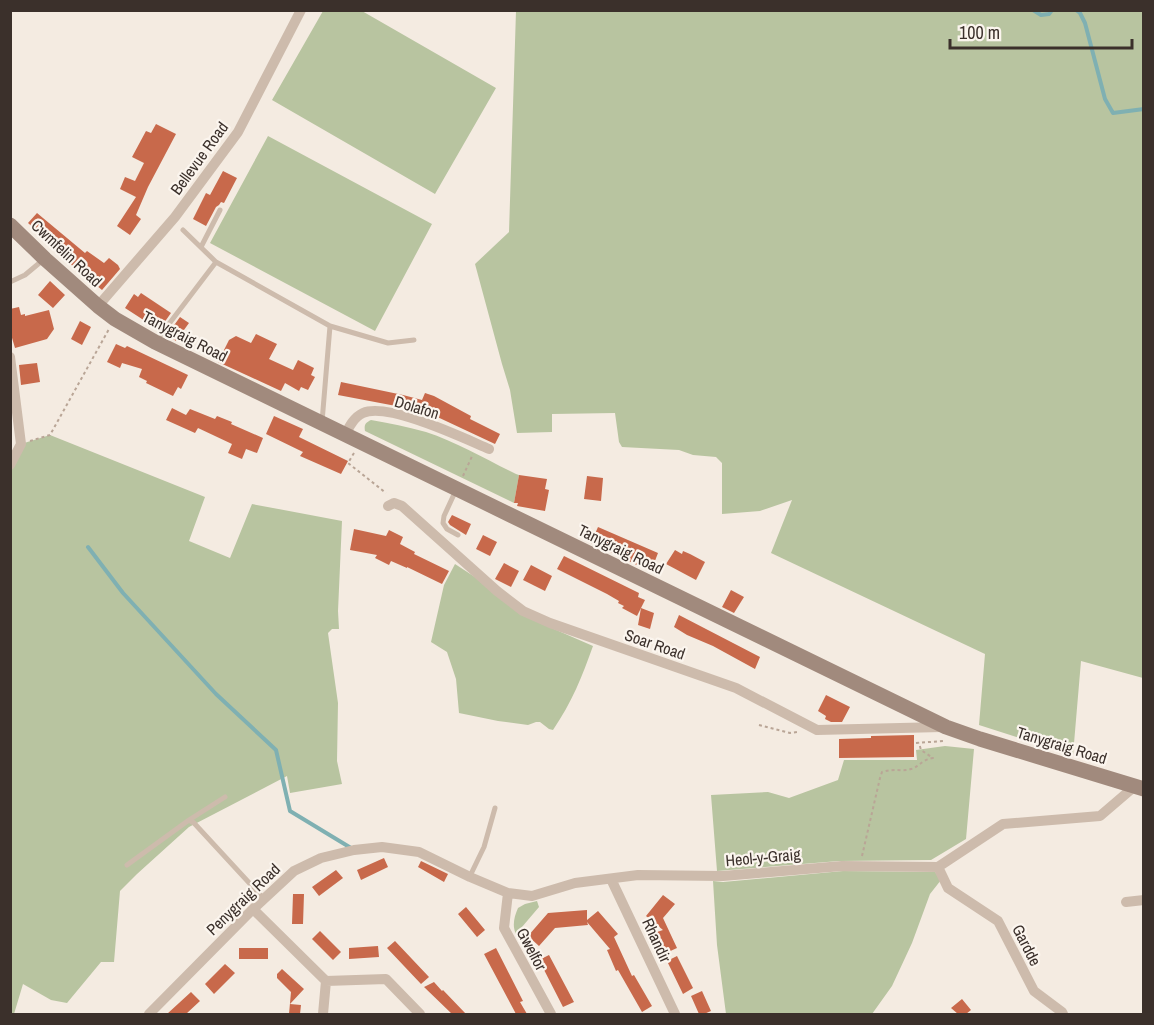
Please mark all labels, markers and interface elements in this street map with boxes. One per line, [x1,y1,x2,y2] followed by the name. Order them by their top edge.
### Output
[950,12,1132,50] scale bar
[959,20,1000,45] text: 100 m
[165,117,233,199] street label: Bellevue Road
[27,214,107,292] street label: Cwmfelin Road
[139,305,231,367] street label: Tanygraig Road
[392,390,442,424] street label: Dolafon
[574,519,668,579] street label: Tanygraig Road
[622,623,688,665] street label: Soar Road
[1014,721,1110,769] street label: Tanygraig Road
[725,843,802,871] street label: Heol-y-Graig
[201,858,285,940] street label: Penygraig Road
[637,914,677,966] street label: Rhandir
[1007,921,1047,969] street label: Gardde
[512,924,553,975] street label: Gwelfor

